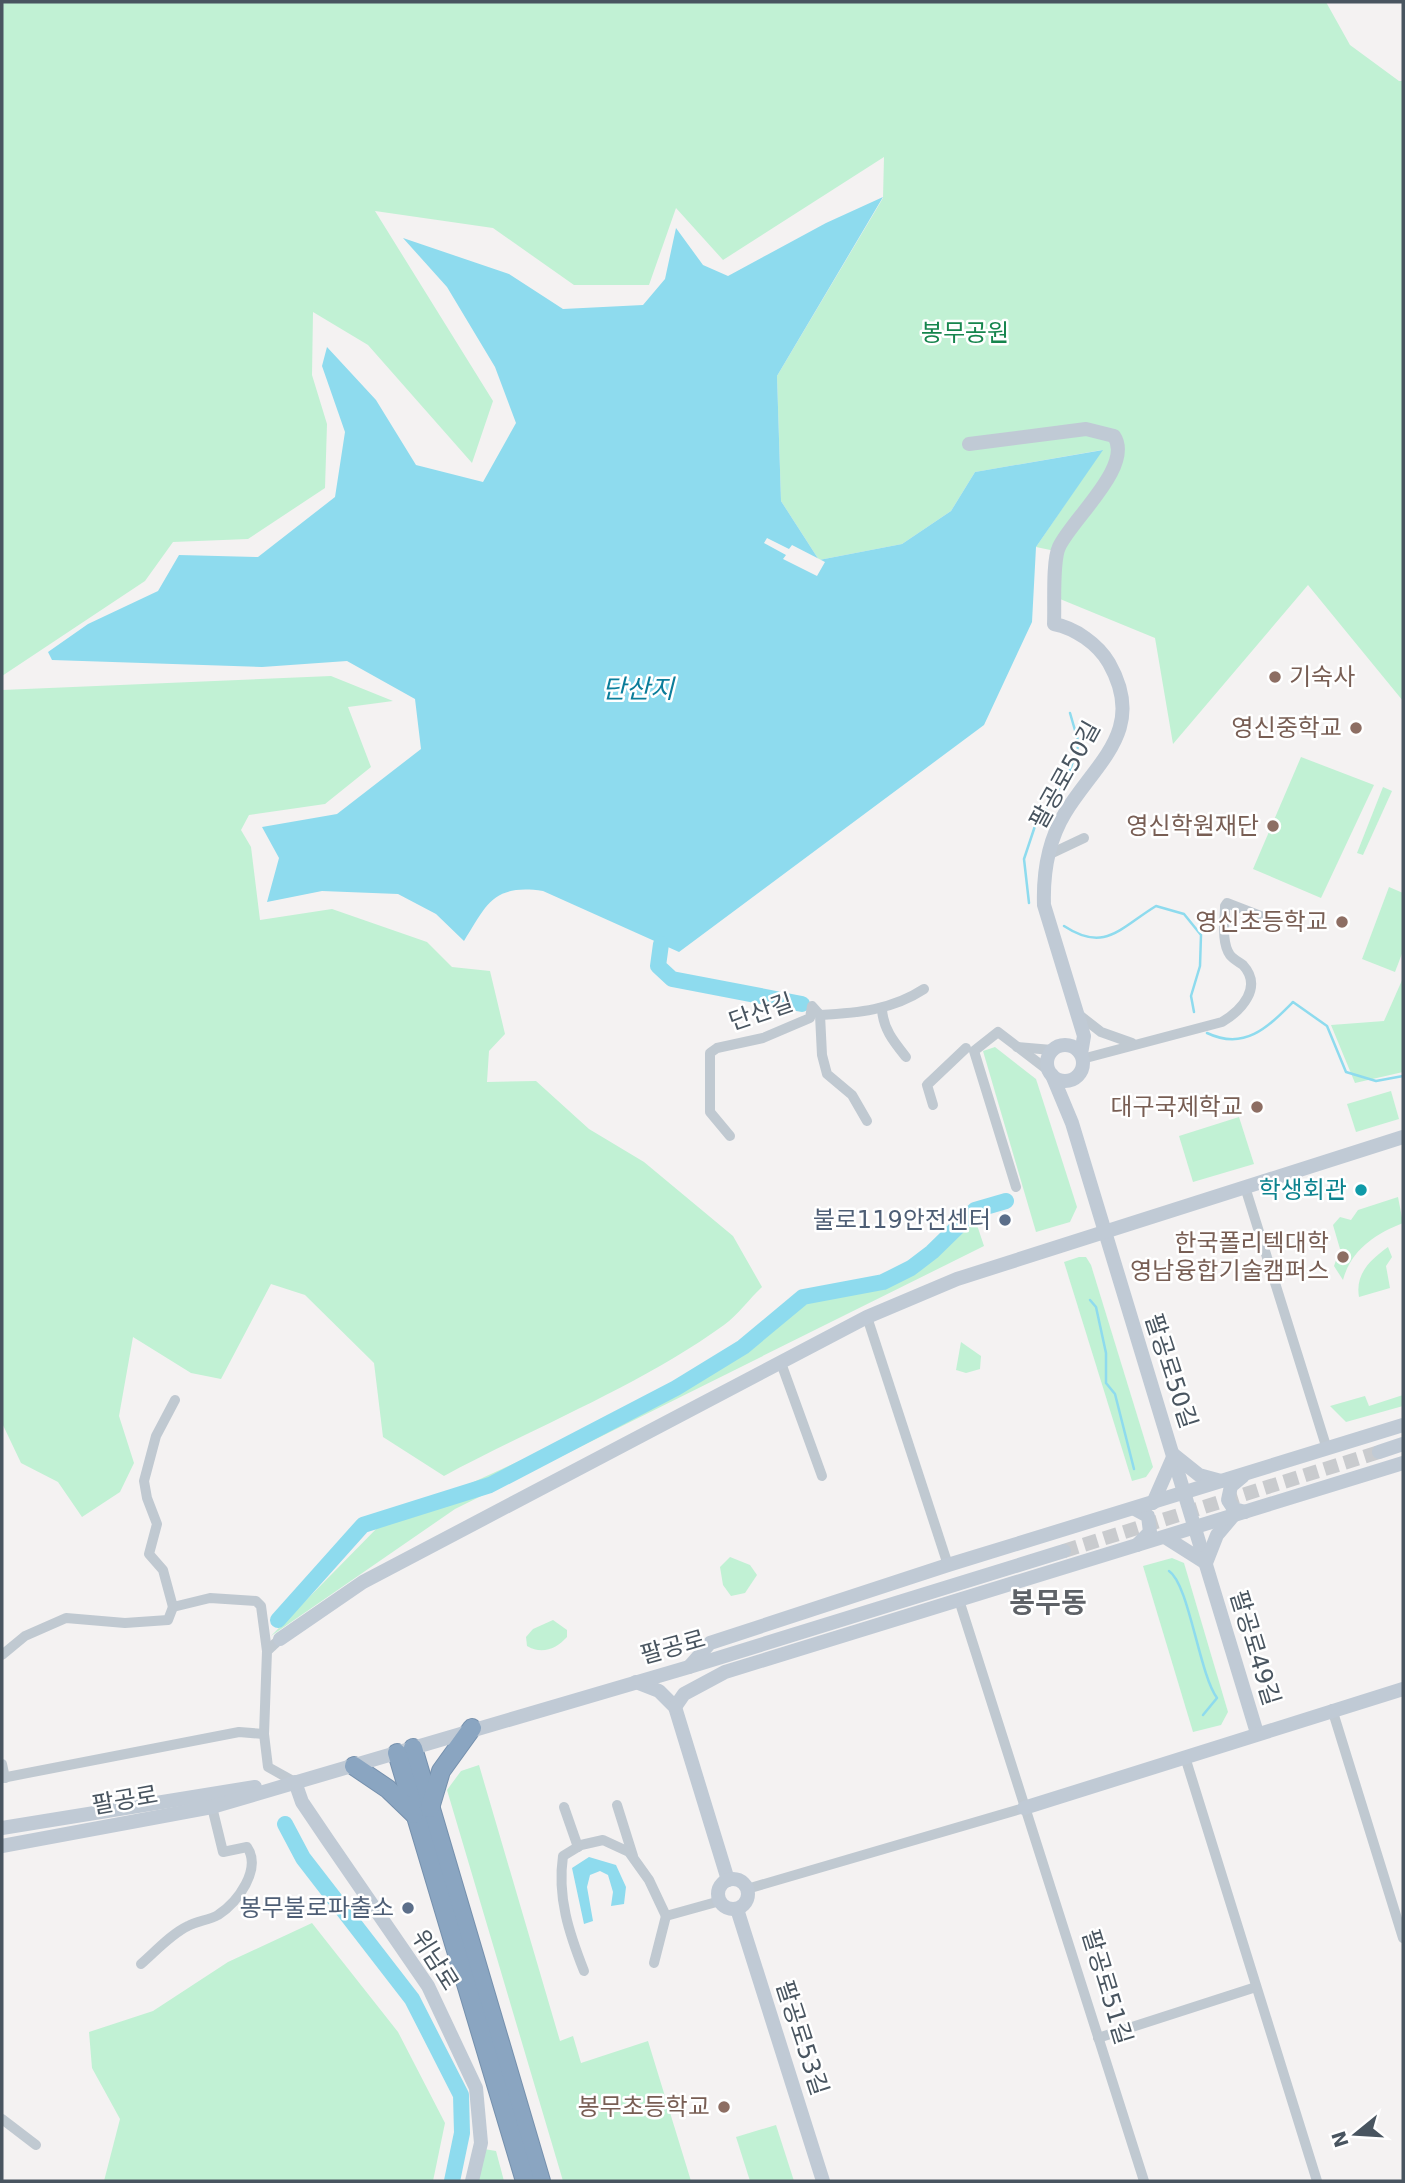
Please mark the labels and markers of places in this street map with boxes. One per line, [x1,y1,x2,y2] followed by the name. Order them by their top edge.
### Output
[1289,663,1355,691] place label: 기숙사
[1267,669,1283,685] marker: 기숙사
[1232,714,1342,742] place label: 영신중학교
[1348,720,1364,736] marker: 영신중학교
[1127,812,1259,840] place label: 영신학원재단
[1265,818,1281,834] marker: 영신학원재단
[1196,908,1328,936] place label: 영신초등학교
[1334,914,1350,930] marker: 영신초등학교
[1111,1093,1243,1121] place label: 대구국제학교
[1249,1099,1265,1115] marker: 대구국제학교
[1259,1176,1347,1204] place label: 학생회관
[1353,1182,1369,1198] marker: 학생회관
[813,1206,991,1234] place label: 불로119안전센터
[997,1212,1013,1228] marker: 불로119안전센터
[1130,1229,1329,1285] place label: 한국폴리텍대학 영남융합기술캠퍼스
[1335,1249,1351,1265] marker: 한국폴리텍대학 영남융합기술캠퍼스
[239,1894,394,1922] place label: 봉무불로파출소
[400,1900,416,1916] marker: 봉무불로파출소
[578,2093,710,2121] place label: 봉무초등학교
[716,2099,732,2115] marker: 봉무초등학교

